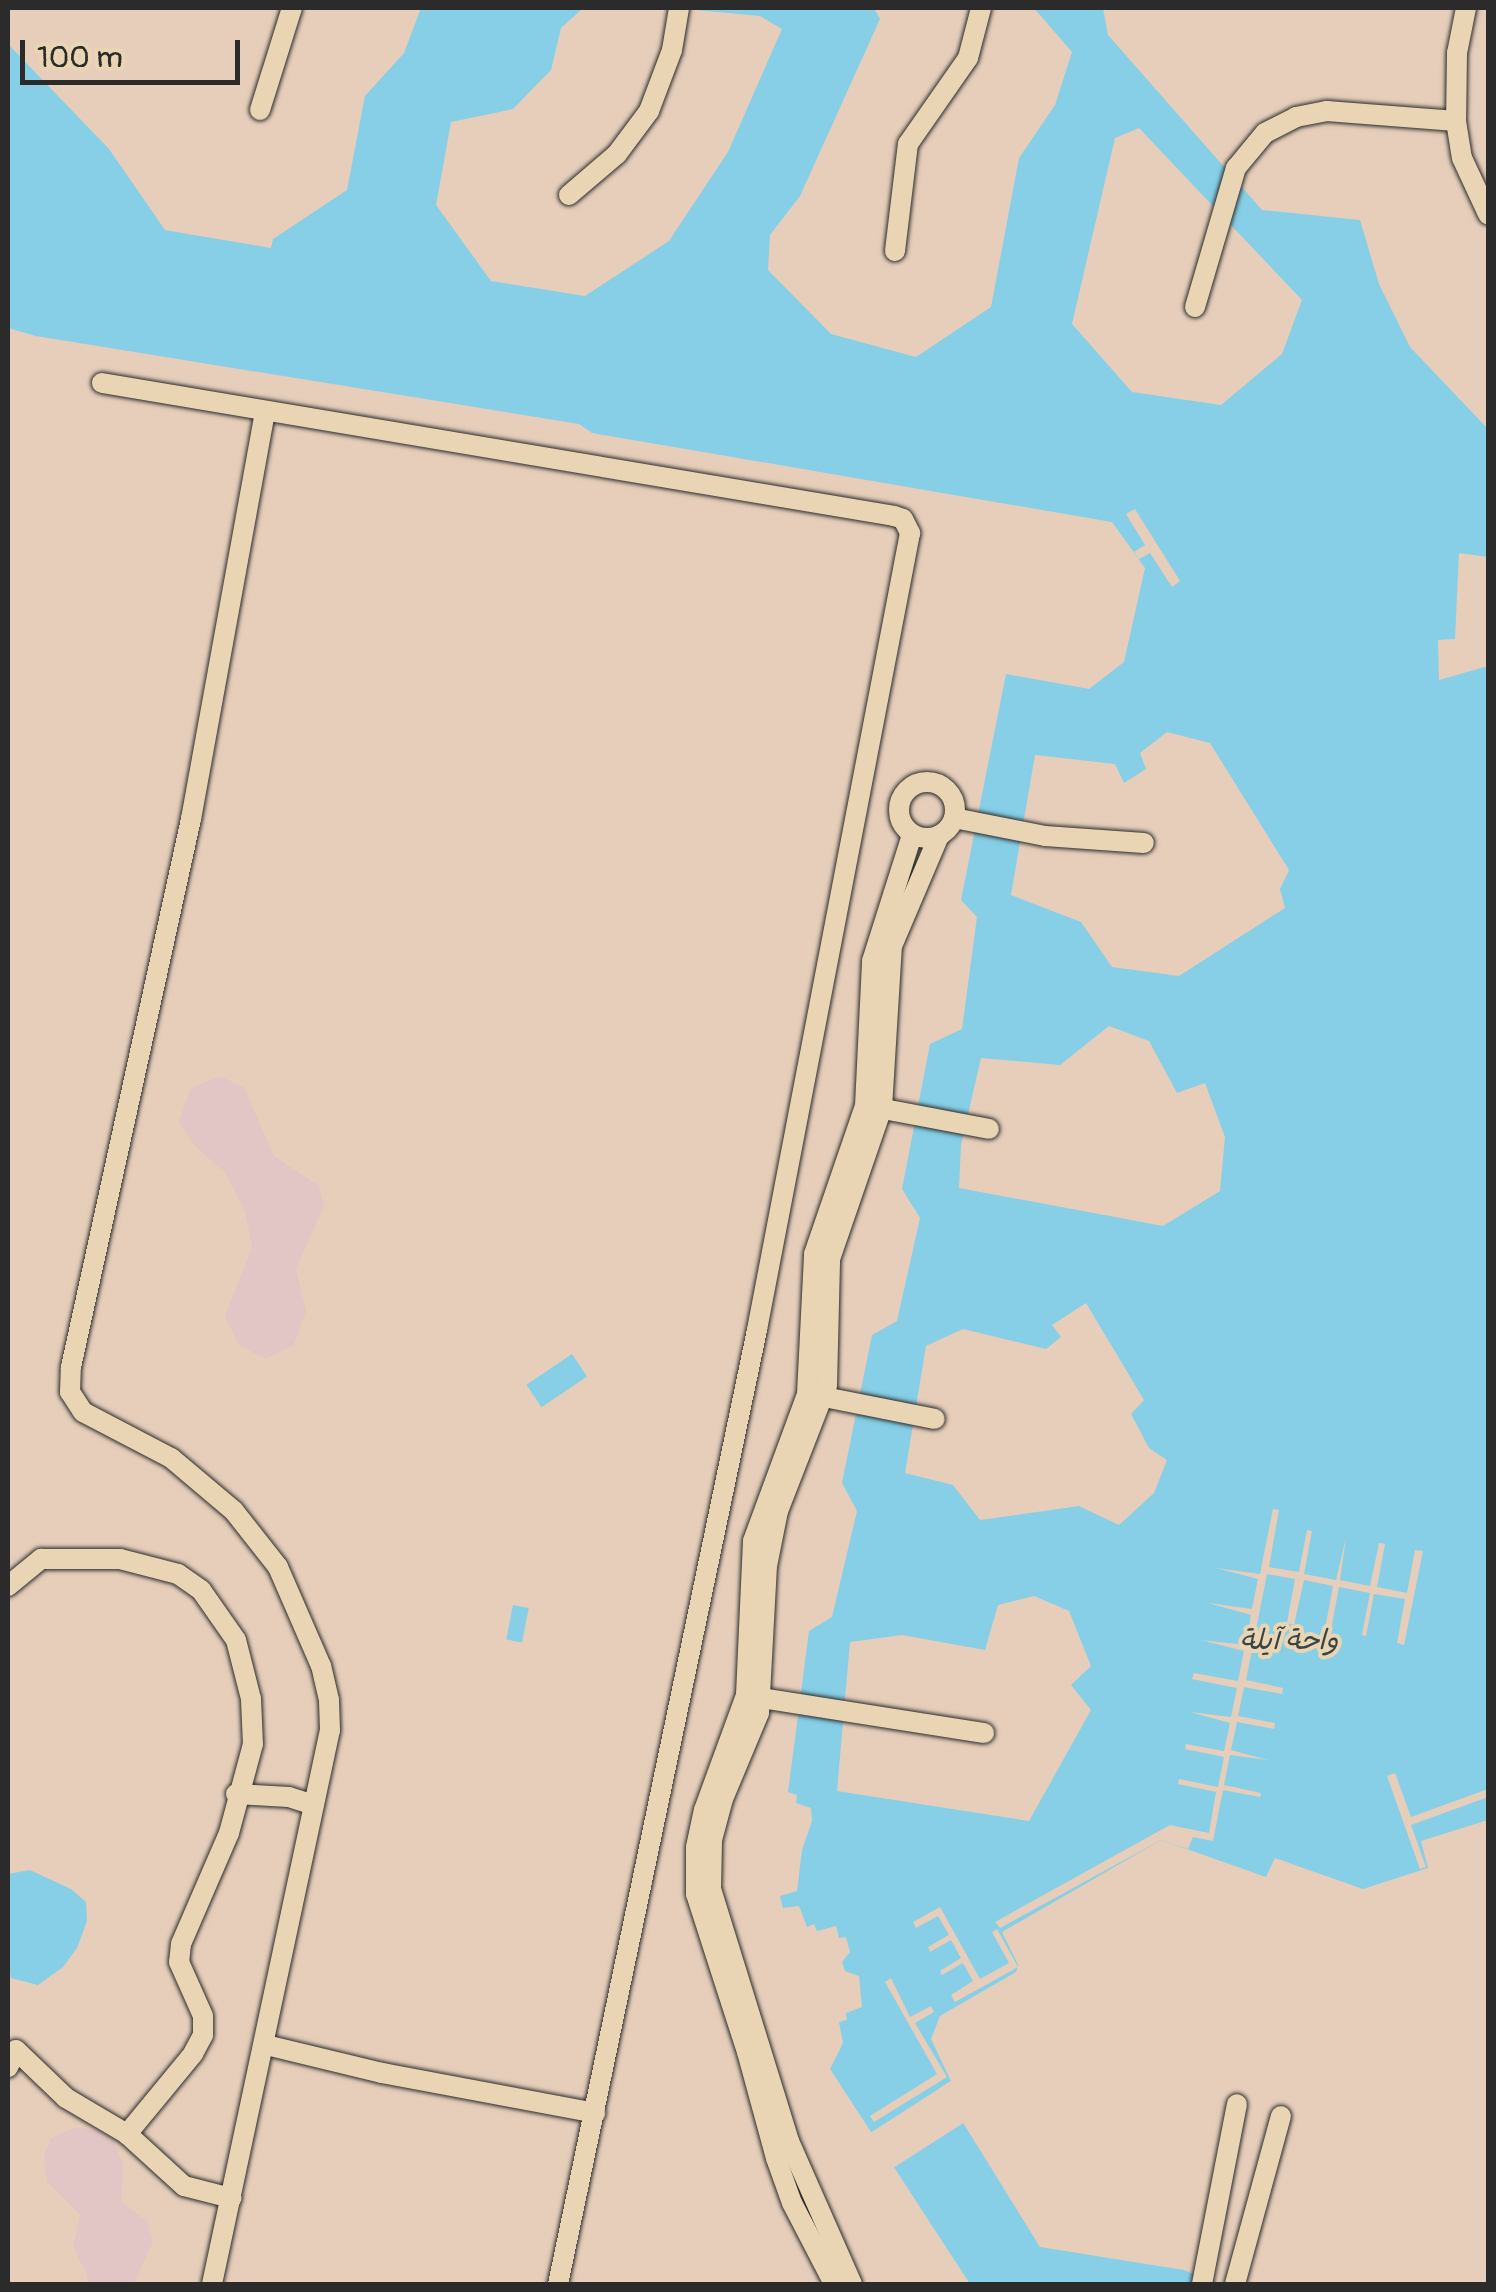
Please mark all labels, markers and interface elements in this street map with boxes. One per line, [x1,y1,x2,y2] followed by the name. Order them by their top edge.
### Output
[25,20,245,82] scale bar
[37,39,123,76] text: 100 m
[1240,1624,1338,1658] water label: واحة آيلة

